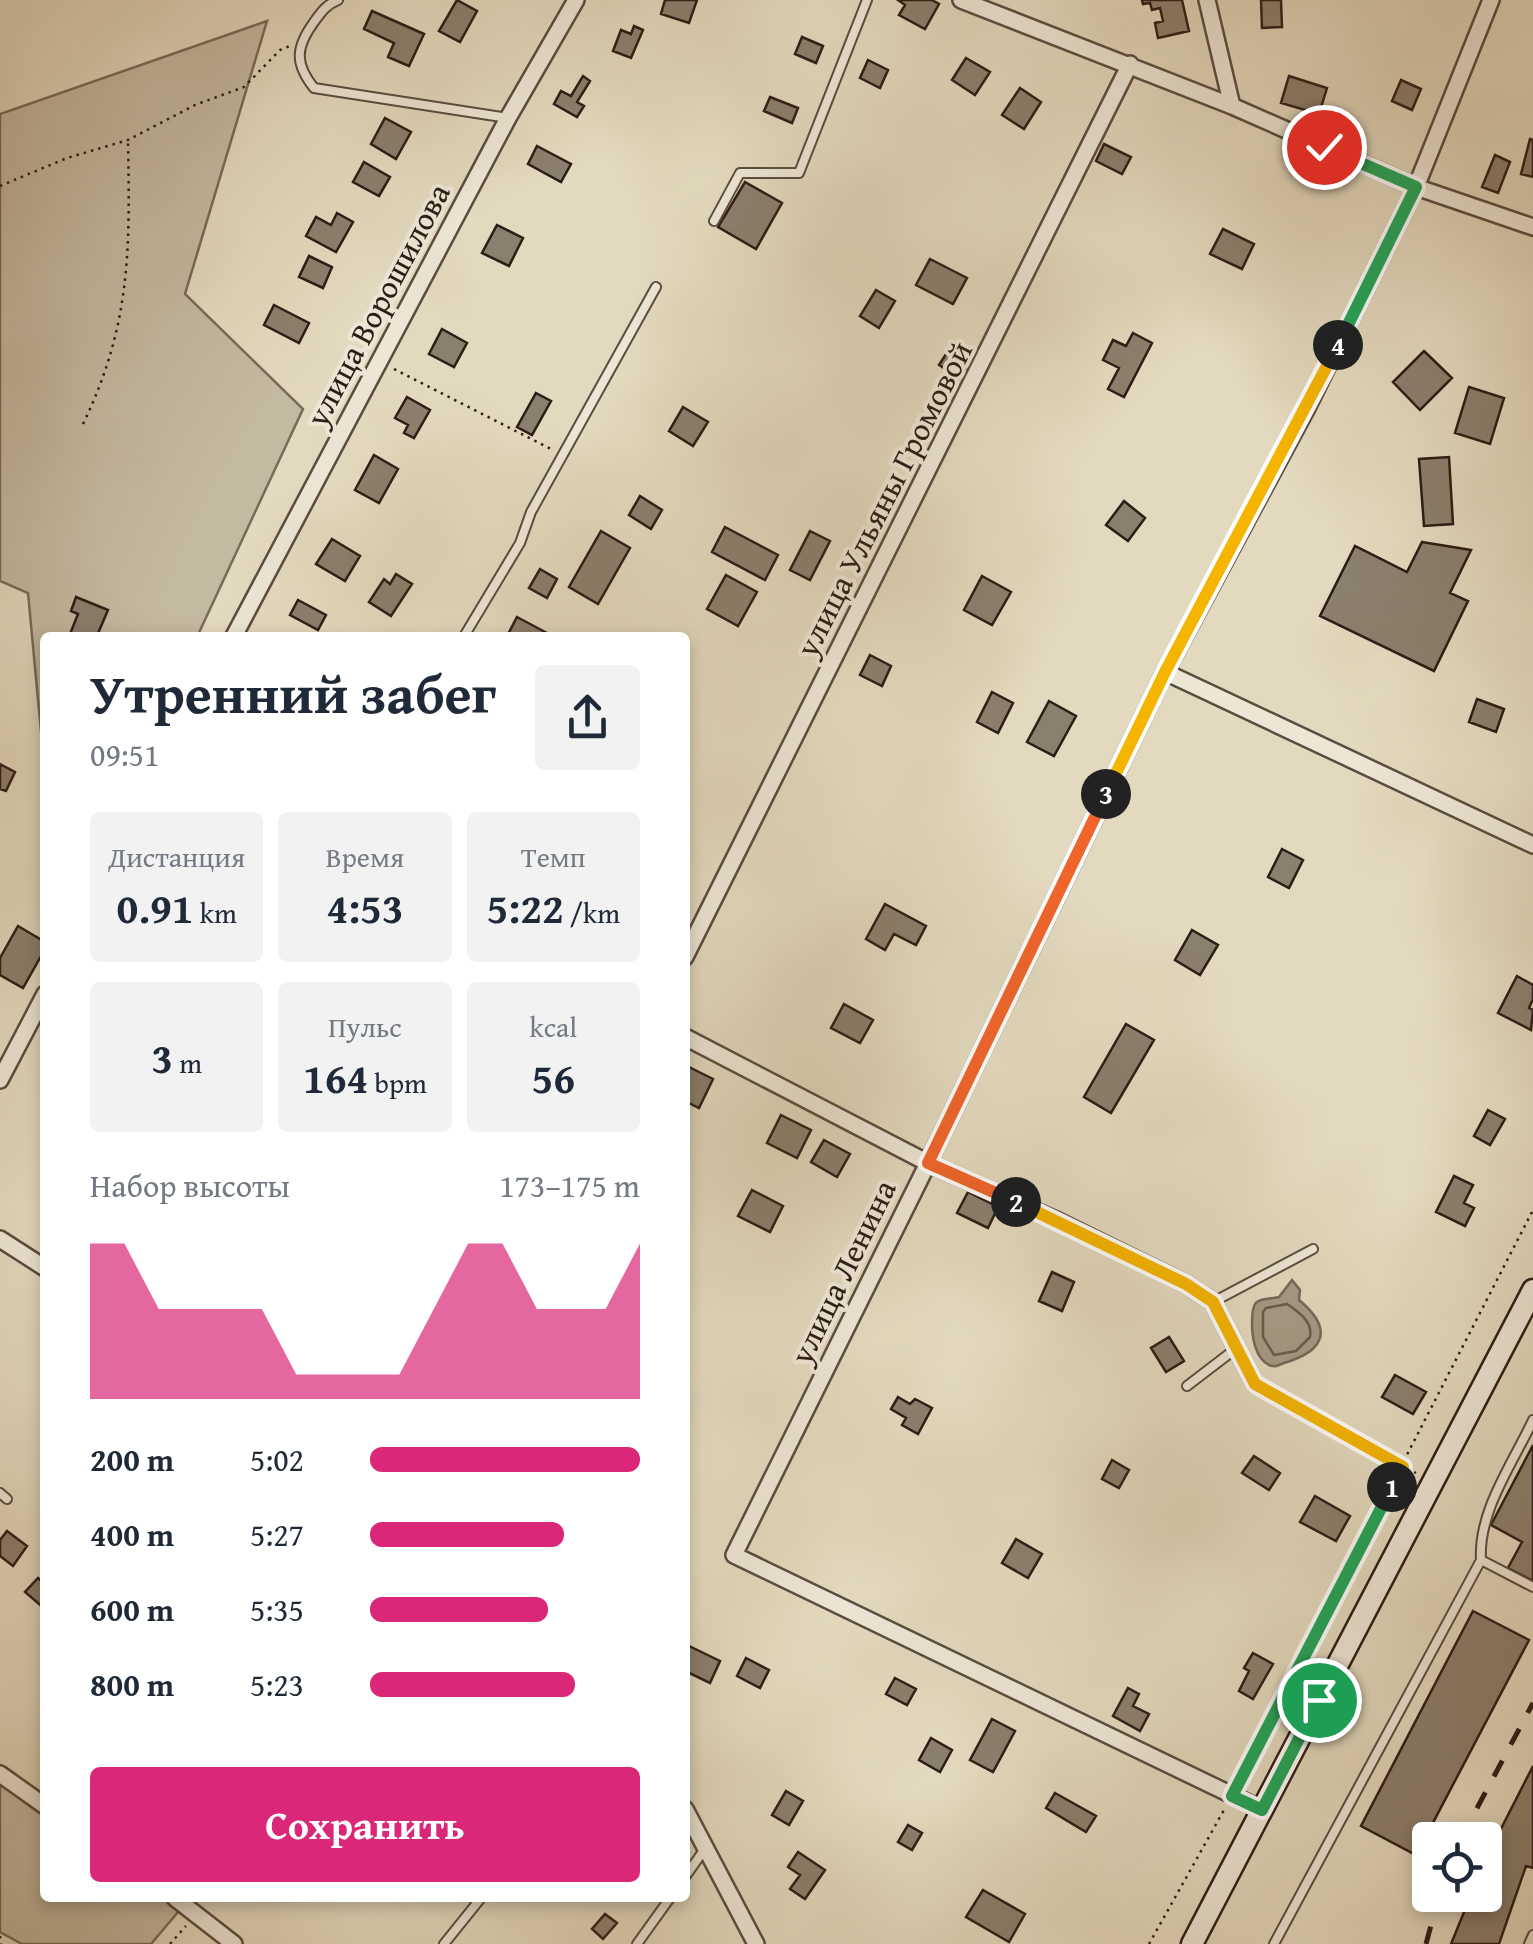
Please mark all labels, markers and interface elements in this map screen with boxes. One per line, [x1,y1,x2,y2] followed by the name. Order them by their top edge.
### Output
[1282,105,1367,190] pin
[1297,120,1352,175] icon: check
[293,174,462,436] street label: улица Ворошилова
[1313,320,1363,370] pin: 4
[1331,324,1345,365] text: 4
[783,333,984,666] street label: улица Ульяны Громовой
[90,653,496,733] text: Утренний забег
[535,665,640,770] button: share
[90,731,159,778] text: 09:51
[1081,769,1131,819] pin: 3
[1099,773,1113,814] text: 3
[108,836,245,877] text: Дистанция
[326,836,404,877] text: Время
[521,836,586,877] text: Темп
[116,877,194,938] text: 0.91
[326,877,404,938] text: 4:53
[487,877,564,938] text: 5:22
[194,892,237,933] text: km
[564,892,620,933] text: /km
[328,1006,402,1047] text: Пульс
[529,1006,577,1047] text: kcal
[151,1027,173,1088] text: 3
[173,1042,202,1083] text: m
[303,1047,368,1108] text: 164
[532,1047,575,1108] text: 56
[368,1062,427,1103] text: bpm
[90,1162,290,1209] text: Набор высоты
[499,1162,640,1209] text: 173–175 m
[777,1171,908,1373] street label: улица Ленина
[991,1177,1041,1227] pin: 2
[1009,1181,1023,1222] text: 2
[90,1436,174,1483] text: 200 m
[250,1436,304,1483] text: 5:02
[1367,1462,1417,1512] pin: 1
[1385,1466,1399,1507] text: 1
[90,1511,174,1558] text: 400 m
[250,1511,304,1558] text: 5:27
[90,1586,174,1633] text: 600 m
[250,1586,304,1633] text: 5:35
[1277,1658,1362,1743] pin
[90,1661,174,1708] text: 800 m
[250,1661,304,1708] text: 5:23
[1292,1673,1347,1728] icon: arrive
[90,1767,640,1882] button: Сохранить
[1412,1822,1502,1912] map controls
[1412,1822,1502,1912] button: locate

